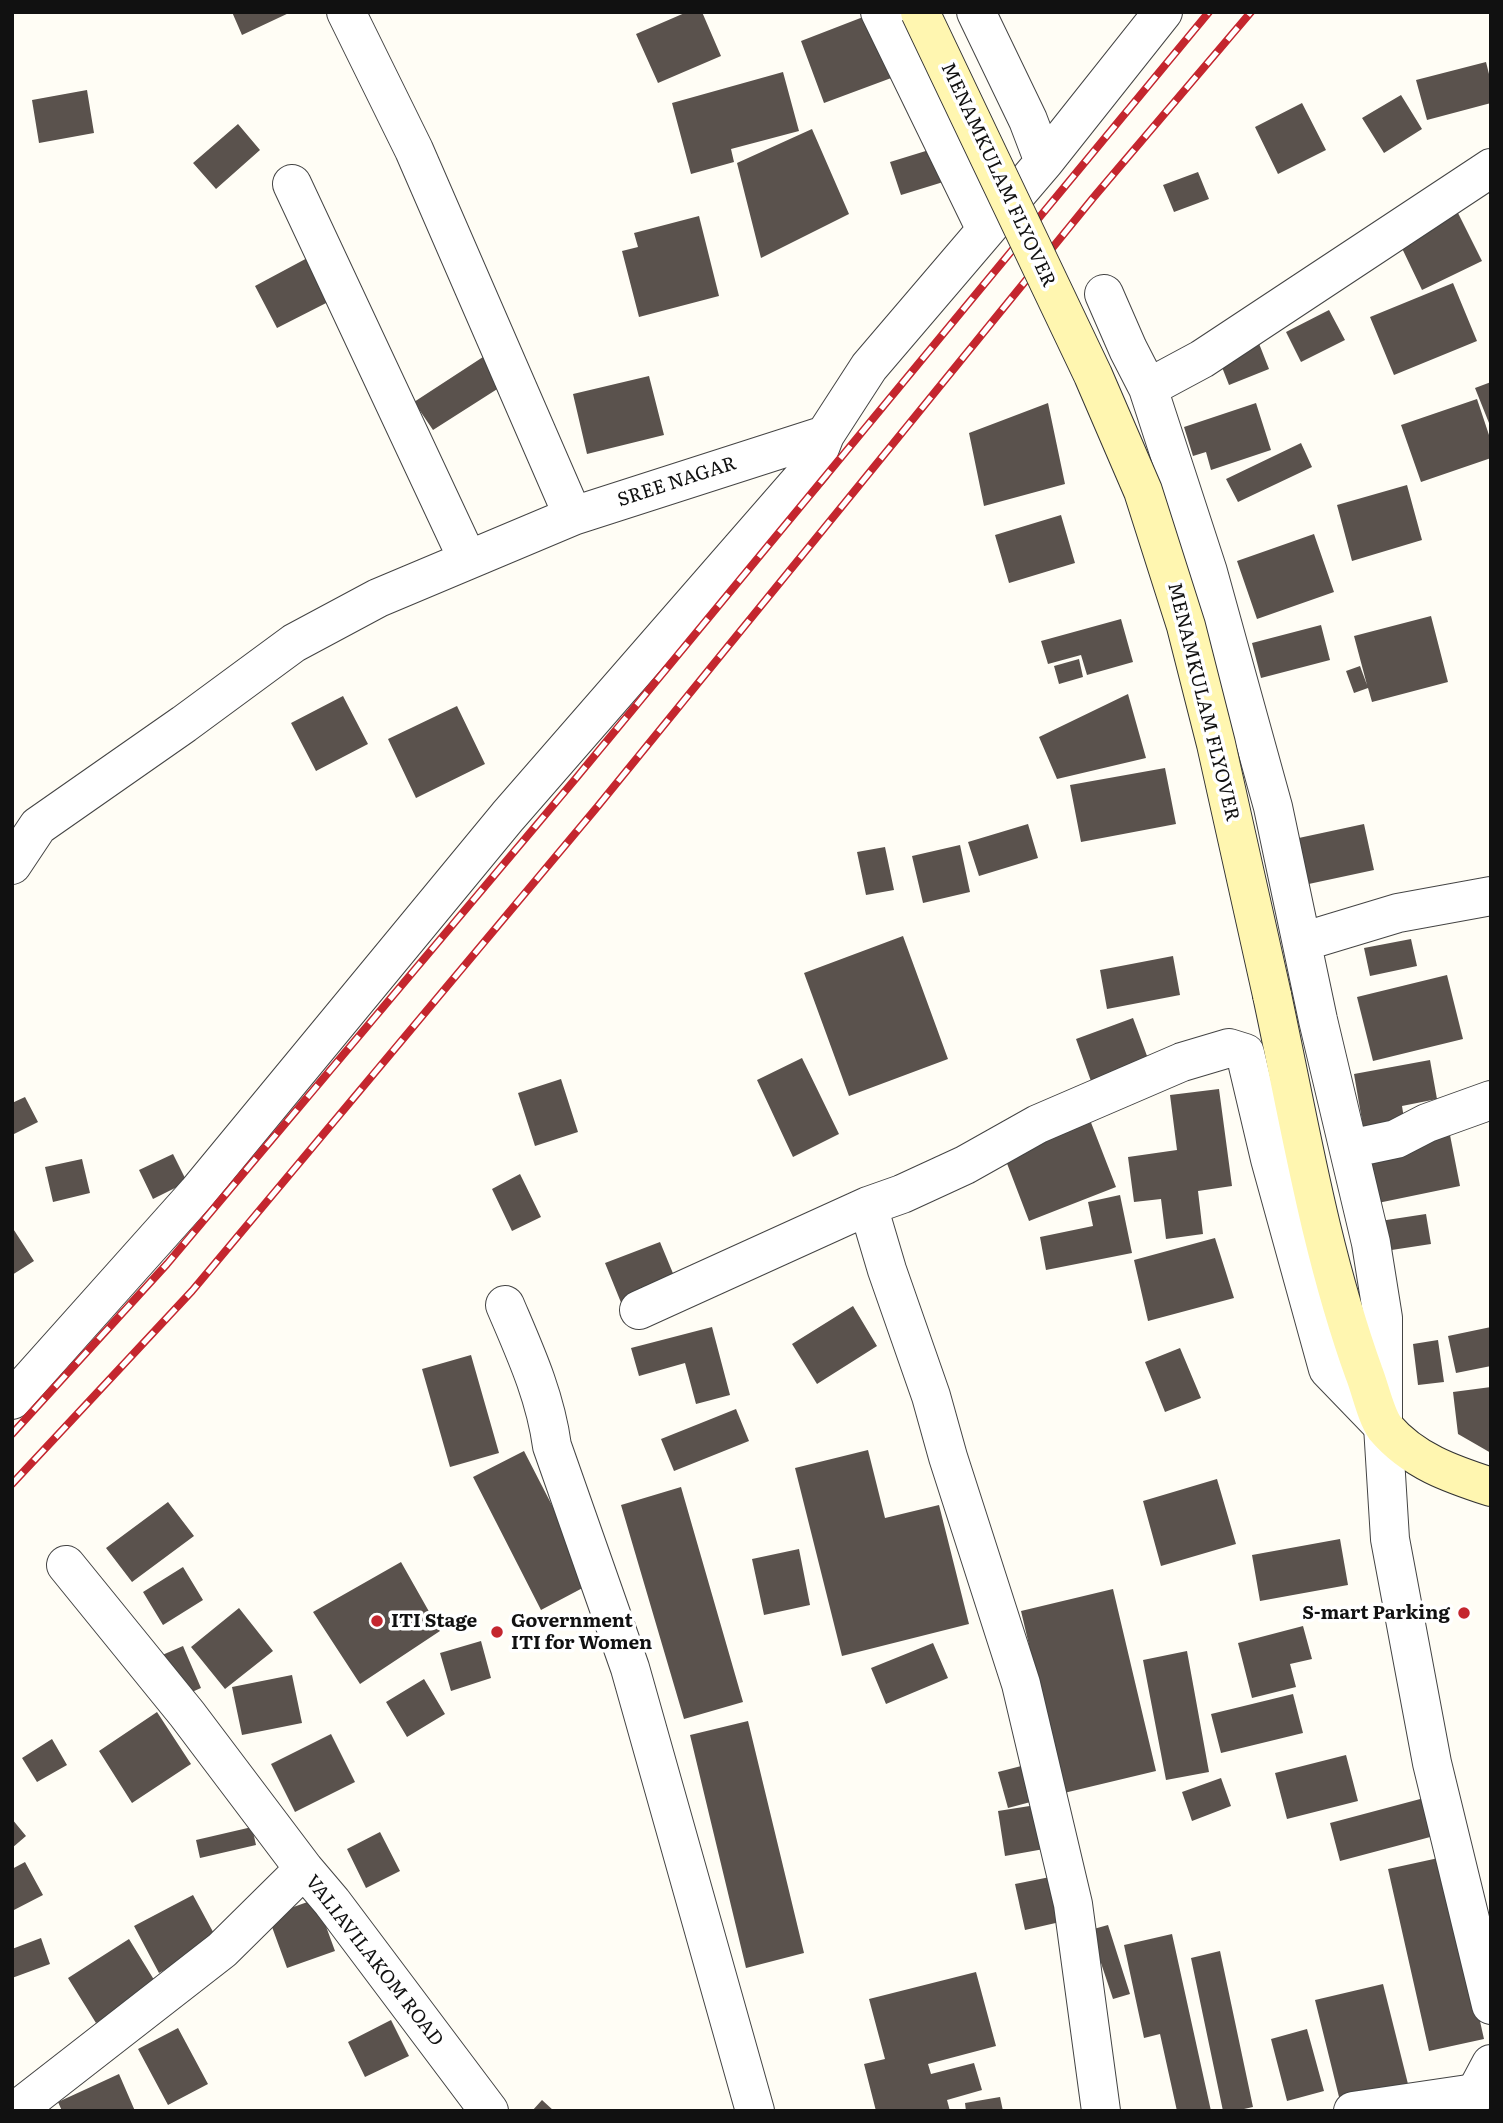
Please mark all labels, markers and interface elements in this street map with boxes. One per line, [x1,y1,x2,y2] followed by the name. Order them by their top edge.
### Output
[936,59,1060,291] street label: MENAMKULAM FLYOVER
[615,452,739,512] street label: SREE NAGAR
[1162,580,1244,824] street label: MENAMKULAM FLYOVER
[1302,1602,1450,1624] place label: S-mart Parking
[1456,1605,1472,1621] marker: S-mart Parking
[391,1610,477,1632] place label: ITI Stage
[511,1610,652,1654] place label: Government ITI for Women
[369,1613,385,1629] marker: ITI Stage
[489,1624,505,1640] marker: Government ITI for Women
[300,1871,448,2051] street label: VALIAVILAKOM ROAD

